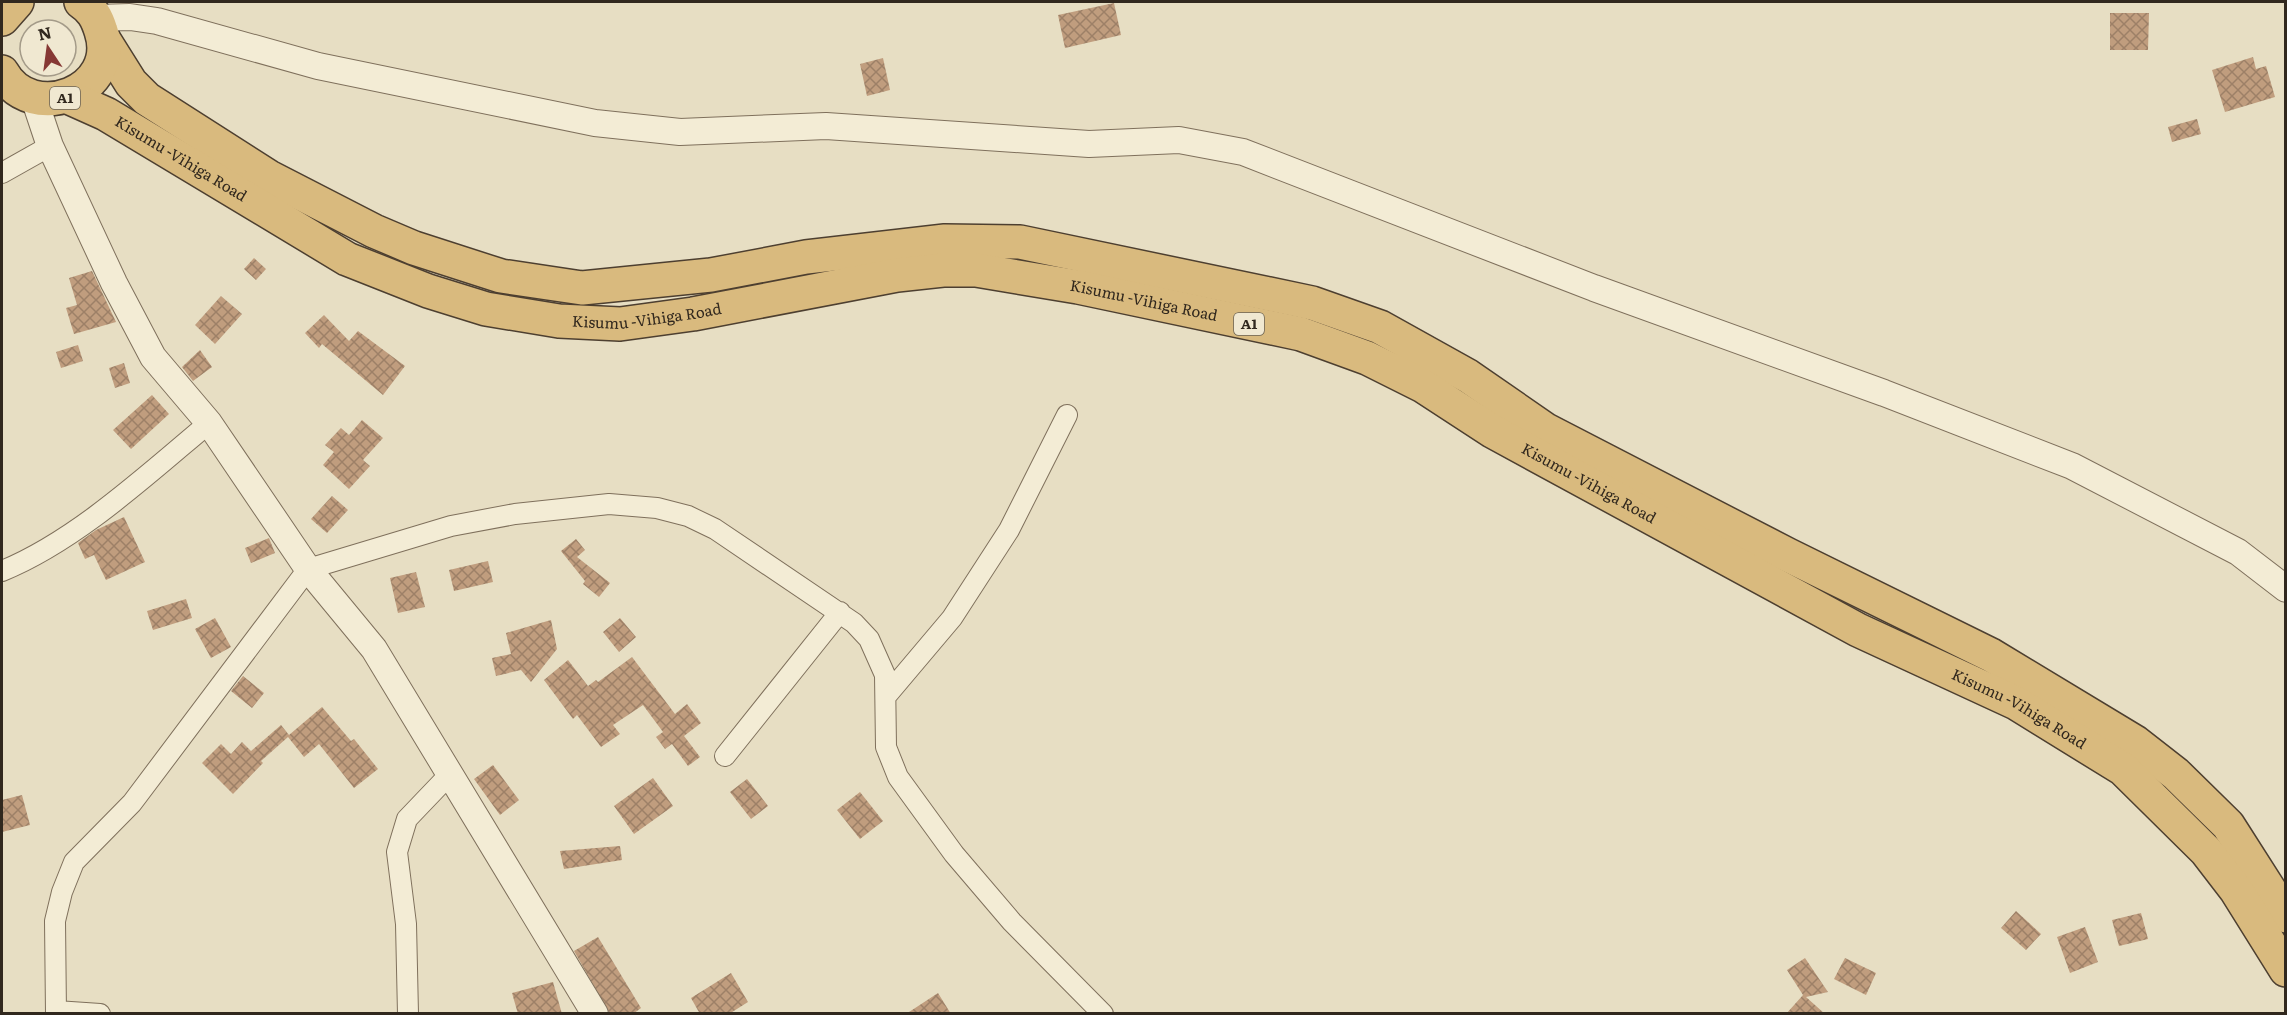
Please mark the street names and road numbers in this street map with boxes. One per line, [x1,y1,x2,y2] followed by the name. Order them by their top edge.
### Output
[50,87,80,109] road number: A1
[111,109,252,206] street label: Kisumu -Vihiga Road
[1068,273,1220,326] street label: Kisumu -Vihiga Road
[572,296,723,334] street label: Kisumu -Vihiga Road
[1234,313,1264,335] road number: A1
[1518,436,1661,528] street label: Kisumu -Vihiga Road
[1948,662,2091,754] street label: Kisumu -Vihiga Road

